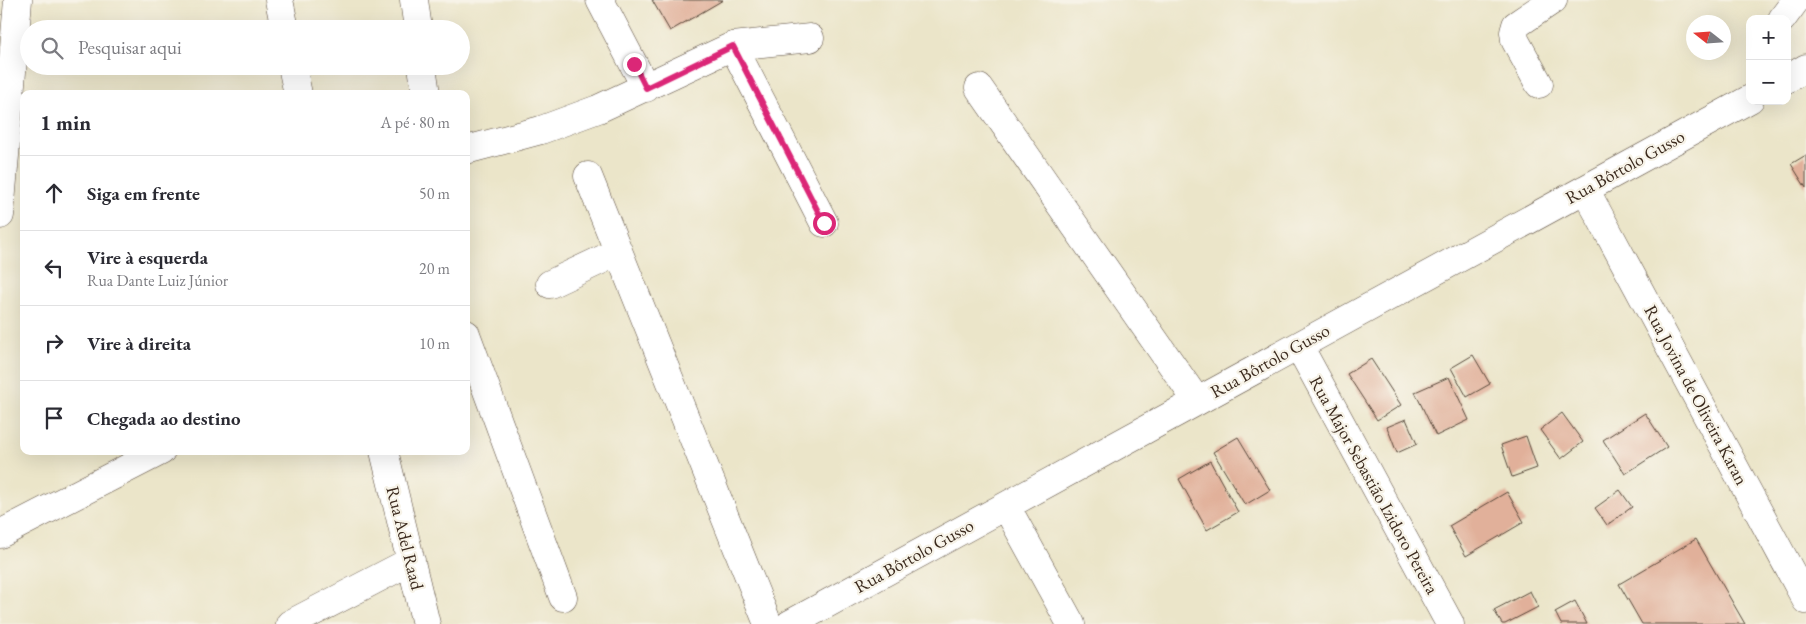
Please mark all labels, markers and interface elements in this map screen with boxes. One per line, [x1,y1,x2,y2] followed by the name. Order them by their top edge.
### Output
[1686,15,1731,60] north arrow
[1746,15,1791,105] map controls
[1746,15,1791,60] button: +
[20,20,470,75] search box
[38,34,66,62] icon: search
[78,35,182,60] text: Pesquisar aqui
[623,53,646,76] route end
[1746,60,1791,105] button: −
[40,109,91,136] text: 1 min
[381,112,450,133] text: A pé · 80 m
[1561,124,1689,209] street label: Rua Bôrtolo Gusso
[40,179,68,207] icon: ahead
[87,181,200,206] text: Siga em frente
[419,183,450,204] text: 50 m
[813,212,836,235] route start
[87,245,208,270] text: Vire à esquerda
[40,254,68,282] icon: left
[419,258,450,279] text: 20 m
[87,270,228,291] text: Rua Dante Luiz Júnior
[1639,301,1754,489] street label: Rua Jovina de Oliveira Karan
[1206,318,1334,403] street label: Rua Bôrtolo Gusso
[40,329,68,357] icon: right
[87,331,191,356] text: Vire à direita
[419,333,450,354] text: 10 m
[1305,372,1445,599] street label: Rua Major Sebastião Izidoro Pereira
[40,404,68,432] icon: arrive
[87,406,241,431] text: Chegada ao destino
[382,484,430,593] street label: Rua Adel Raad
[850,513,978,598] street label: Rua Bôrtolo Gusso

